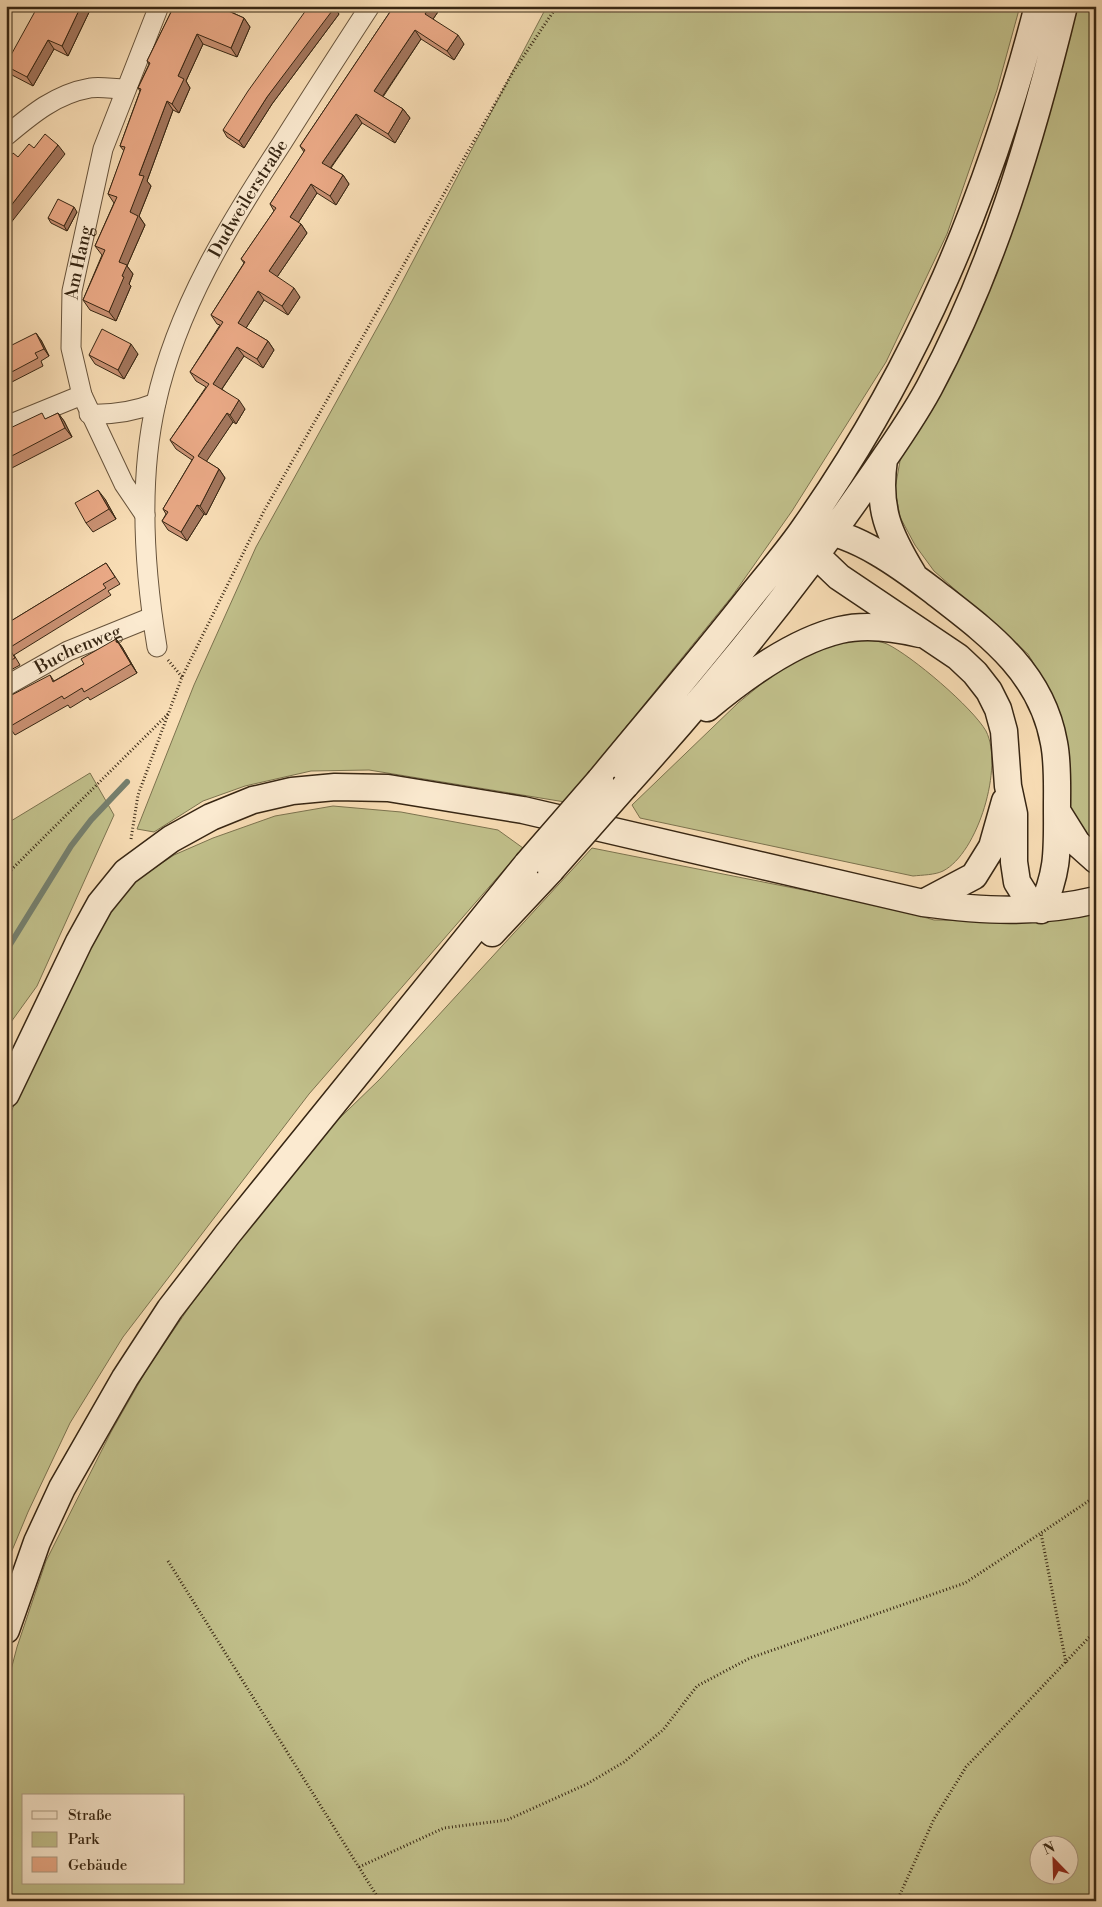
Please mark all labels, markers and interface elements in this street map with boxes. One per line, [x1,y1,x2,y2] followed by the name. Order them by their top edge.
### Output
[203,135,293,262] street label: Dudweilerstraße
[61,223,98,301] street label: Am Hang
[30,619,125,680] street label: Buchenweg
[22,1794,185,1884] legend
[68,1806,112,1825] text: Straße
[68,1830,100,1849] text: Park
[1030,1834,1080,1884] north arrow
[1041,1839,1058,1859] text: N
[68,1856,127,1875] text: Gebäude

